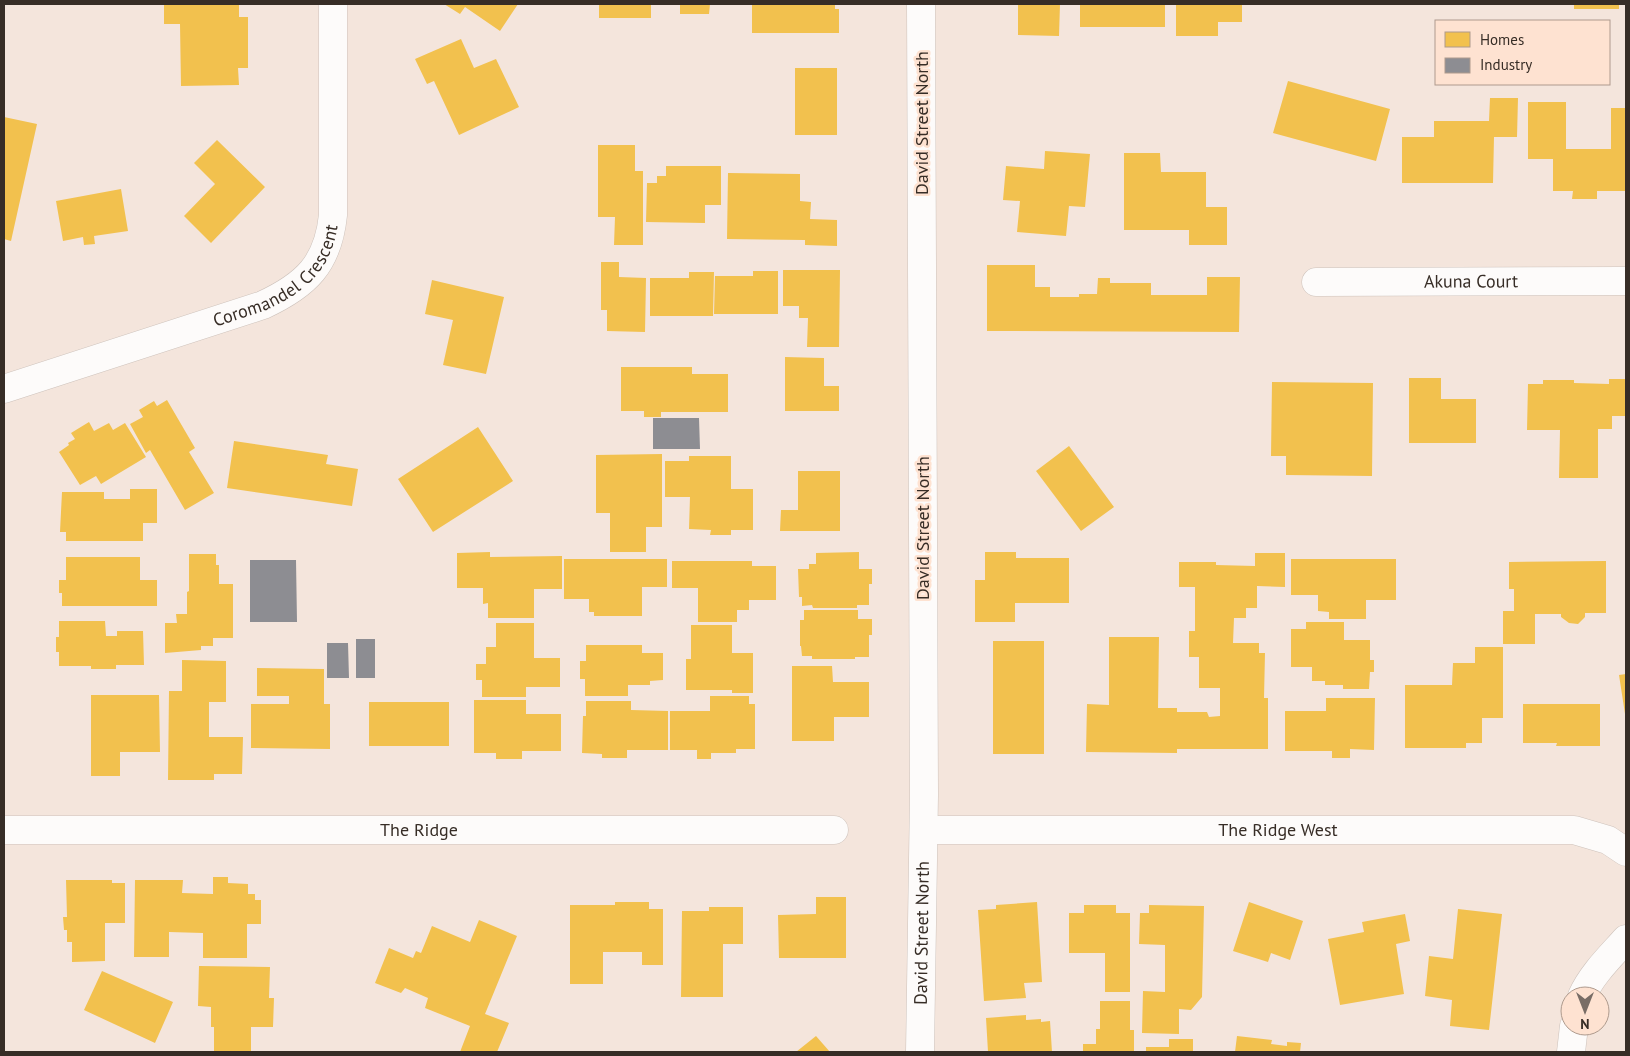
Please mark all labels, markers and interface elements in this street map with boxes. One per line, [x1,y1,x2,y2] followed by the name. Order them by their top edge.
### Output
[1435,20,1610,85] legend
[1480,30,1524,49] text: Homes
[910,51,933,195] street label: David Street North
[1480,55,1532,74] text: Industry
[210,223,343,331] street label: Coromandel Crescent
[1424,269,1518,293] street label: Akuna Court
[911,456,934,600] street label: David Street North
[380,818,458,841] street label: The Ridge
[1218,818,1338,841] street label: The Ridge West
[909,861,934,1005] street label: David Street North
[1560,986,1610,1036] north arrow
[1580,1015,1590,1033] text: N

